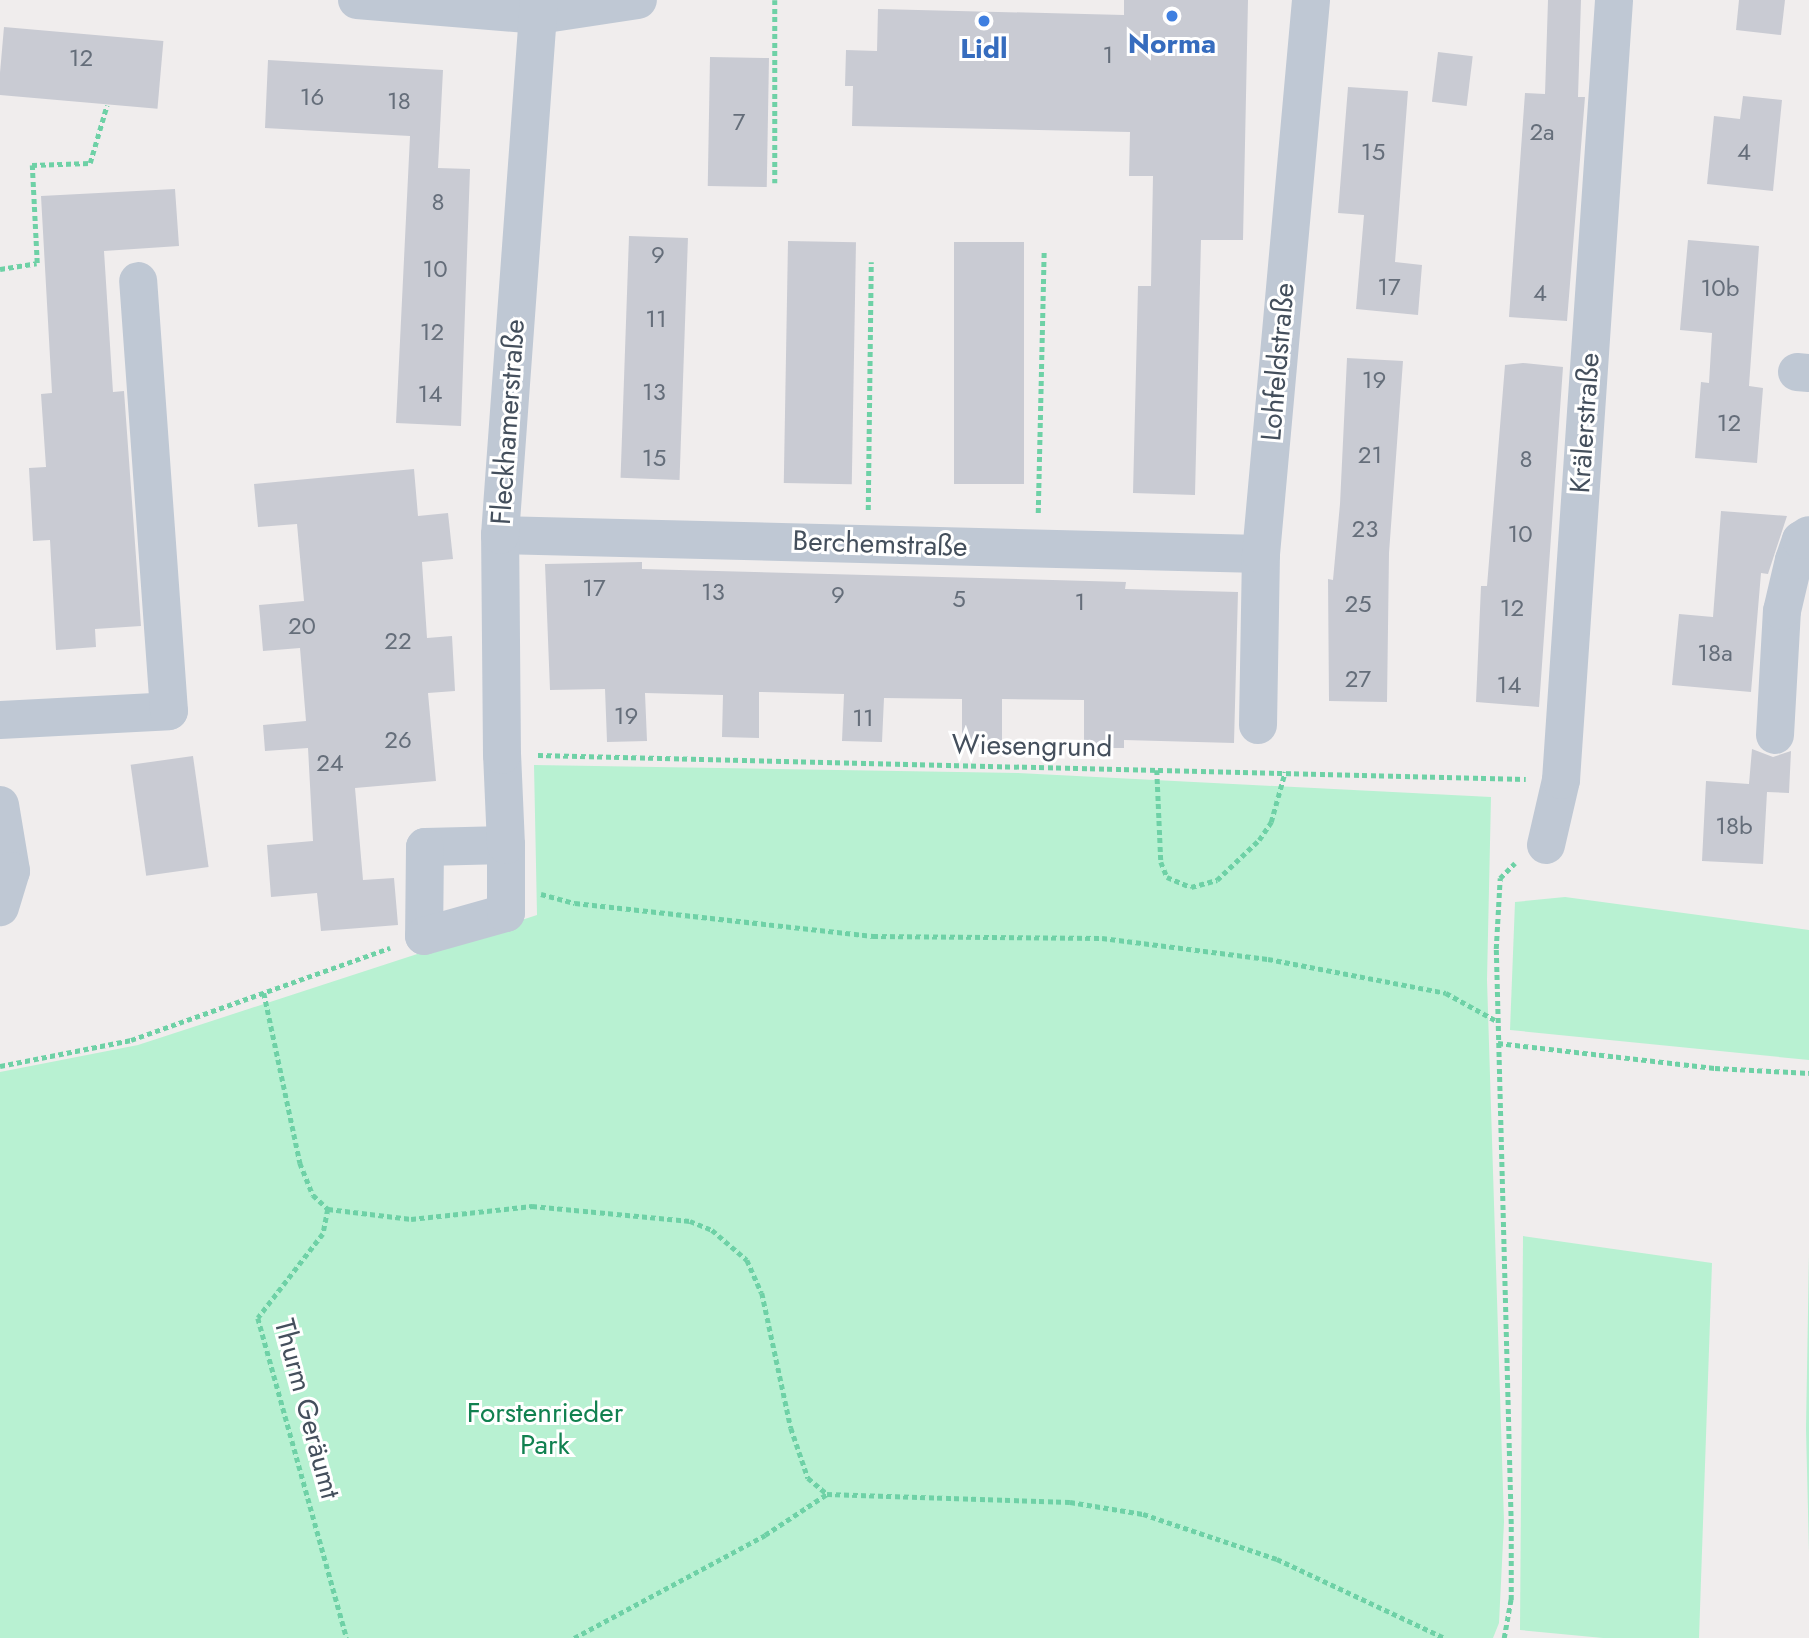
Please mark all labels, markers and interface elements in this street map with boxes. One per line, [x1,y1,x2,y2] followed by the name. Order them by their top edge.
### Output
[1164,8,1180,24] marker: Norma
[976,13,992,29] marker: Lidl
[1128,27,1216,61] place label: Norma
[960,32,1008,66] place label: Lidl
[1103,41,1113,69] house number: 1
[69,44,93,72] house number: 12
[300,83,324,111] house number: 16
[387,87,411,115] house number: 18
[733,108,745,136] house number: 7
[1529,118,1555,146] house number: 2a
[1361,138,1385,166] house number: 15
[1737,138,1751,166] house number: 4
[431,188,445,216] house number: 8
[651,241,665,269] house number: 9
[422,255,448,283] house number: 10
[1377,273,1401,301] house number: 17
[1701,274,1739,302] house number: 10b
[1533,279,1547,307] house number: 4
[1254,281,1302,443] street label: Lohfeldstraße
[645,305,667,333] house number: 11
[420,318,444,346] house number: 12
[484,318,532,526] street label: Fleckhamerstraße
[1563,352,1607,494] street label: Krälerstraße
[1362,366,1386,394] house number: 19
[642,378,666,406] house number: 13
[418,380,442,408] house number: 14
[1717,409,1741,437] house number: 12
[1358,441,1382,469] house number: 21
[642,444,666,472] house number: 15
[1519,445,1533,473] house number: 8
[1352,515,1378,543] house number: 23
[1507,520,1533,548] house number: 10
[792,524,968,564] street label: Berchemstraße
[582,574,606,602] house number: 17
[701,578,725,606] house number: 13
[831,581,845,609] house number: 9
[952,585,966,613] house number: 5
[1075,588,1085,616] house number: 1
[1344,590,1372,618] house number: 25
[1500,594,1524,622] house number: 12
[288,612,316,640] house number: 20
[384,627,412,655] house number: 22
[1697,639,1733,667] house number: 18a
[1345,665,1371,693] house number: 27
[1497,671,1521,699] house number: 14
[614,702,638,730] house number: 19
[852,704,874,732] house number: 11
[384,726,412,754] house number: 26
[951,728,1113,764] street label: Wiesengrund
[316,749,344,777] house number: 24
[1715,812,1753,840] house number: 18b
[267,1315,347,1503] street label: Thurm Geräumt
[467,1396,623,1462] park label: Forstenrieder Park

